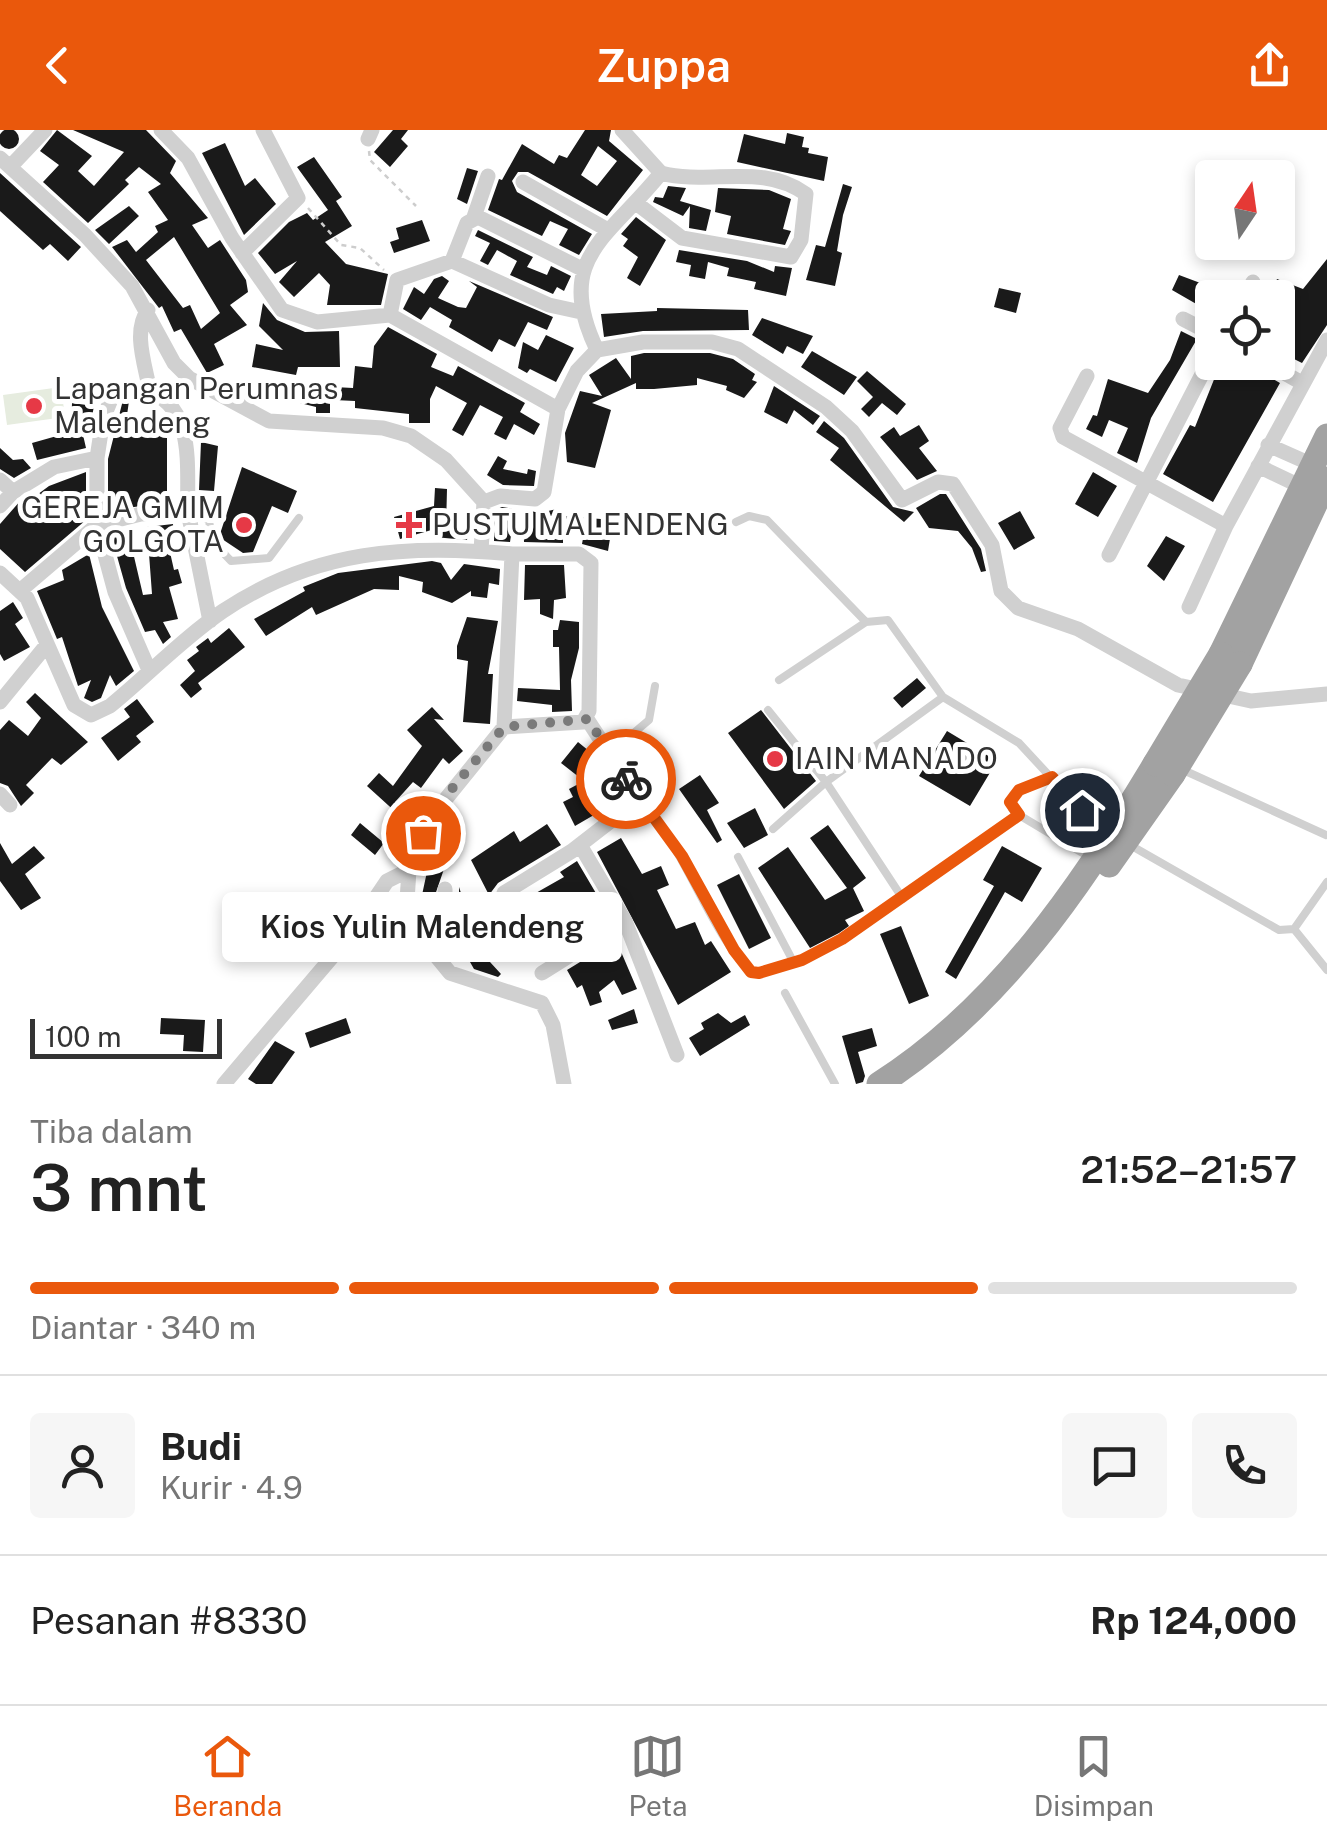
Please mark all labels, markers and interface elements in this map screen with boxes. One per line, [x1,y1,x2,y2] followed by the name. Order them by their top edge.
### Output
[30,38,85,93] icon: back
[1242,38,1297,93] icon: share
[596,39,731,92] text: Zuppa
[1195,160,1295,260] north arrow
[1195,160,1295,380] map controls
[1195,280,1295,380] button: locate
[54,370,338,440] place label: Lapangan Perumnas Malendeng
[23,395,45,417] marker: Lapangan Perumnas Malendeng
[21,489,224,559] place label: GEREJA GMIM GOLGOTA
[432,506,729,542] place label: PUSTU MALENDENG
[396,512,422,538] marker: PUSTU MALENDENG
[233,514,255,536] marker: GEREJA GMIM GOLGOTA
[576,729,676,829] courier
[795,740,998,776] place label: IAIN MANADO
[764,748,786,770] marker: IAIN MANADO
[599,752,654,807] icon: bike
[1040,768,1125,853] pin
[1055,783,1110,838] icon: home
[381,791,466,876] pin
[396,806,451,861] icon: bag
[223,893,623,963] callout: Kios Yulin Malendeng
[260,908,584,945] text: Kios Yulin Malendeng
[30,1014,222,1058] scale bar
[45,1020,122,1053] text: 100 m
[30,1113,193,1150] text: Tiba dalam
[1081,1147,1297,1192] text: 21:52–21:57
[30,1149,208,1226] text: 3 mnt
[30,1309,256,1346] text: Diantar · 340 m
[30,1413,135,1518] button: person
[1062,1413,1167,1518] button: chat
[1192,1413,1297,1518] button: phone
[160,1424,242,1469] text: Budi
[160,1469,303,1506] text: Kurir · 4.9
[30,1598,308,1643] text: Pesanan #8330
[1090,1598,1297,1643] text: Rp 124,000
[173,1729,282,1822] tab: Beranda
[628,1729,688,1822] tab: Peta
[1034,1729,1154,1822] tab: Disimpan

